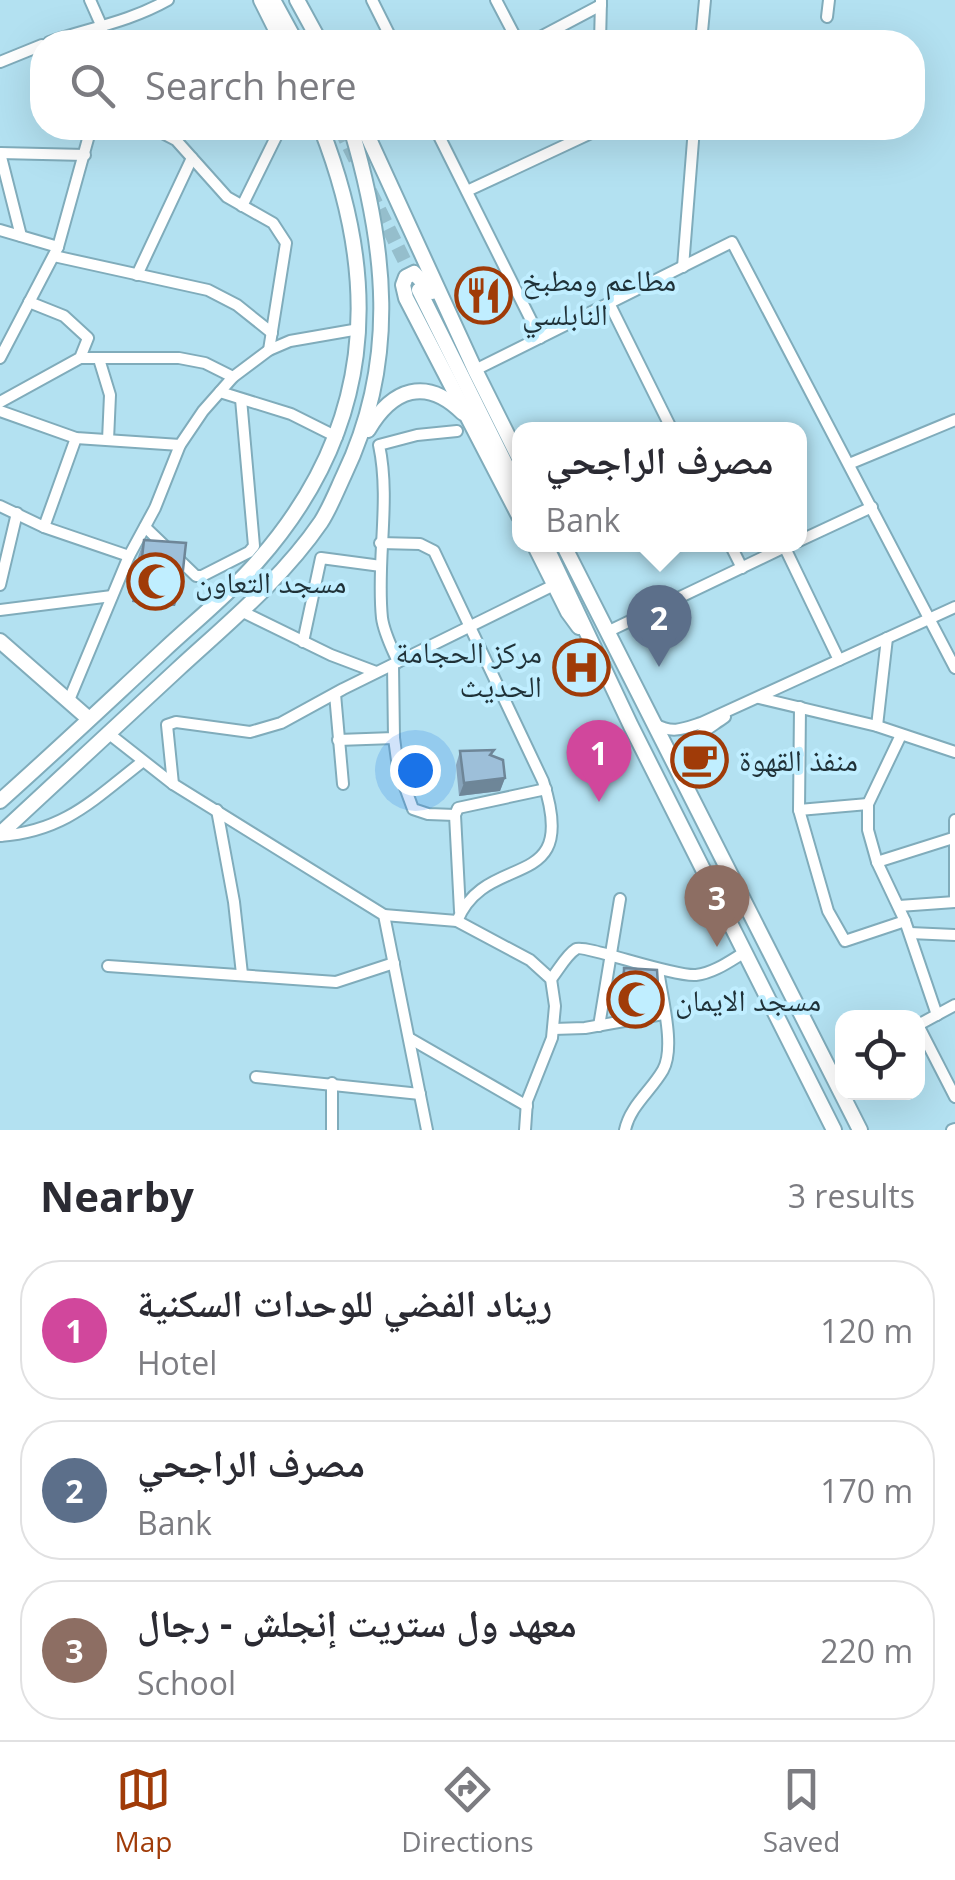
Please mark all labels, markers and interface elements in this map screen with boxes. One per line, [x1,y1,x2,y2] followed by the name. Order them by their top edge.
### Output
[30,30,925,140] search box
[65,58,120,113] icon: search
[145,59,357,111] text: Search here
[522,259,676,338] place label: مطاعم ومطبخ النابلسي
[453,266,513,326] restaurant icon: مطاعم ومطبخ النابلسي
[512,422,807,552] popup
[546,433,773,485] text: مصرف الراجحي
[546,498,620,541] text: Bank
[126,551,186,611] mosque icon: مسجد التعاون
[195,561,347,602] place label: مسجد التعاون
[626,584,692,667] pin: 2
[396,631,542,706] place label: مركز الحجامة الحديث
[551,638,611,698] hospital icon: مركز الحجامة الحديث
[566,720,632,802] pin: 1
[670,729,730,789] cafe icon: منفذ القهوة
[739,739,858,780] place label: منفذ القهوة
[390,745,441,796] your location
[684,864,750,947] pin: 3
[606,969,666,1029] mosque icon: مسجد الايمان
[675,979,821,1020] place label: مسجد الايمان
[835,1010,925,1100] map controls
[835,1010,925,1100] button: locate
[40,1167,194,1224] text: Nearby
[788,1174,915,1217] text: 3 results
[137,1276,552,1328] text: ريناد الفضي للوحدات السكنية
[65,1309,84,1352] text: 1
[820,1309,913,1352] text: 120 m
[137,1341,217,1384] text: Hotel
[137,1436,365,1488] text: مصرف الراجحي
[65,1469,84,1512] text: 2
[820,1469,913,1512] text: 170 m
[137,1501,212,1544] text: Bank
[137,1596,577,1648] text: معهد ول ستريت إنجلش - رجال
[65,1629,84,1672] text: 3
[820,1629,913,1672] text: 220 m
[137,1661,236,1704] text: School
[114,1762,172,1860] tab: Map
[401,1762,534,1860] tab: Directions
[763,1762,840,1860] tab: Saved

